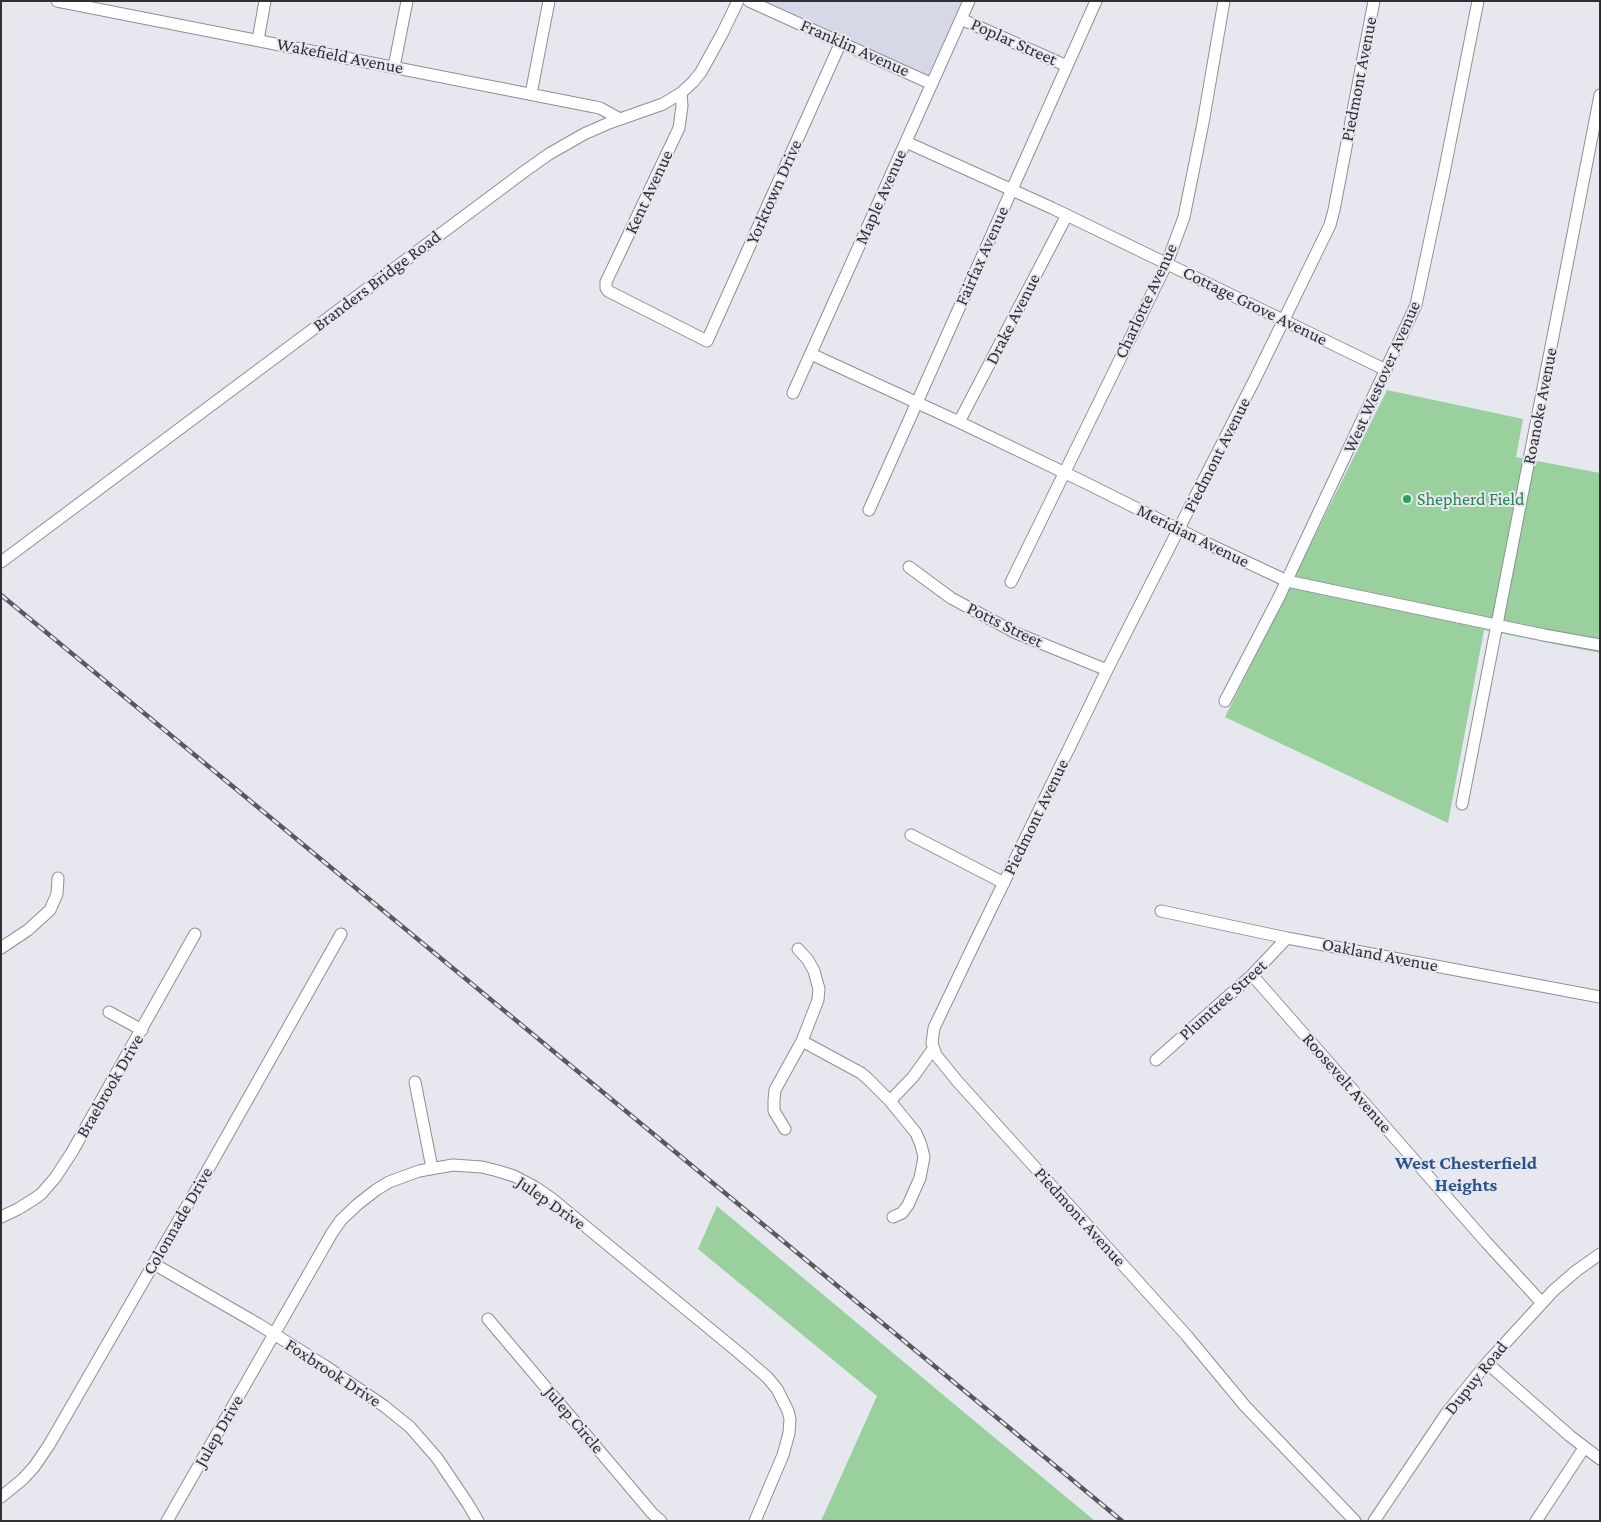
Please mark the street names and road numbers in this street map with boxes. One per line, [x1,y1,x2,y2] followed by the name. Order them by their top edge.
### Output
[968,13,1060,71] street label: Poplar Street
[797,14,913,82] street label: Franklin Avenue
[1336,15,1382,143] street label: Piedmont Avenue
[275,33,405,79] street label: Wakefield Avenue
[741,136,807,248] street label: Yorktown Drive
[850,146,912,248] street label: Maple Avenue
[620,147,678,237] street label: Kent Avenue
[950,203,1014,309] street label: Fairfax Avenue
[309,226,445,336] street label: Branders Bridge Road
[1110,240,1182,362] street label: Charlotte Avenue
[1179,262,1331,350] street label: Cottage Grove Avenue
[981,270,1045,368] street label: Drake Avenue
[1339,298,1425,456] street label: West Westover Avenue
[1518,346,1562,466] street label: Roanoke Avenue
[1179,394,1255,516] street label: Piedmont Avenue
[1133,499,1253,573] street label: Meridian Avenue
[963,597,1047,653] street label: Potts Street
[999,755,1073,879] street label: Piedmont Avenue
[1320,933,1440,977] street label: Oakland Avenue
[1174,955,1272,1045] street label: Plumtree Street
[1298,1028,1396,1138] street label: Roosevelt Avenue
[72,1030,148,1142] street label: Braebrook Drive
[138,1163,218,1279] street label: Colonnade Drive
[1030,1163,1130,1271] street label: Piedmont Avenue
[512,1171,590,1235] street label: Julep Drive
[281,1334,385,1412] street label: Foxbrook Drive
[1440,1337,1512,1419] street label: Dupuy Road
[539,1382,609,1458] street label: Julep Circle
[190,1391,248,1471] street label: Julep Drive

